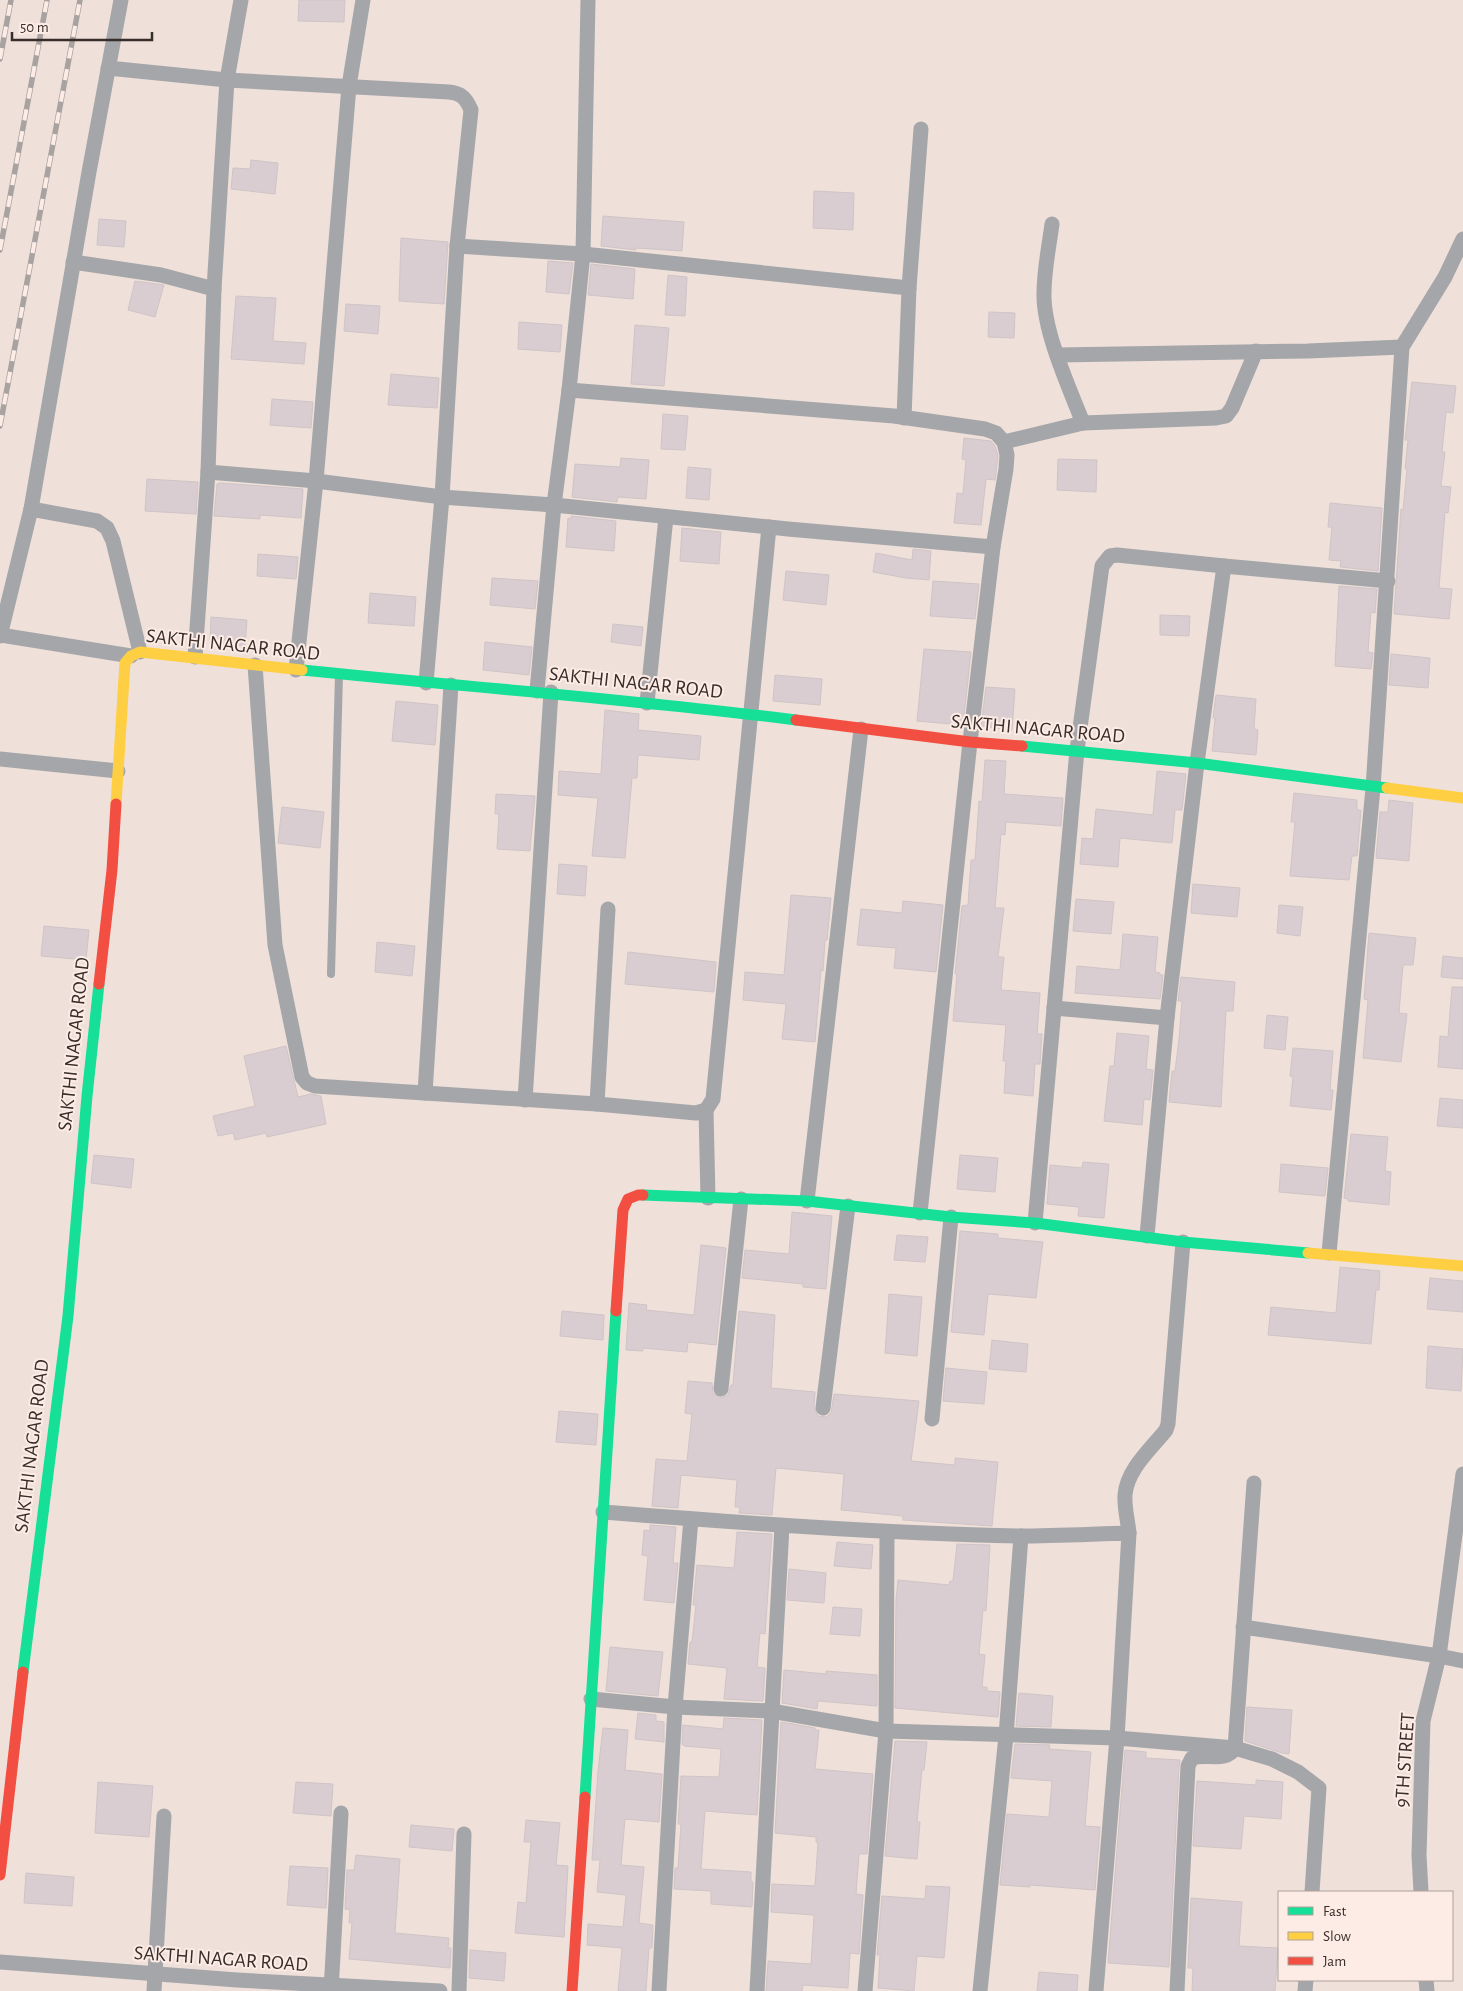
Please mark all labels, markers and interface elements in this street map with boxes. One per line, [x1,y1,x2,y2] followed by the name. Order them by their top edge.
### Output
[12,10,152,42] scale bar
[20,20,49,35] text: 50 m
[145,626,321,664] street label: SAKTHI NAGAR ROAD
[548,664,724,702] street label: SAKTHI NAGAR ROAD
[950,711,1126,747] street label: SAKTHI NAGAR ROAD
[55,956,93,1132] street label: SAKTHI NAGAR ROAD
[11,1358,53,1534] street label: SAKTHI NAGAR ROAD
[1392,1712,1418,1808] street label: 9TH STREET
[1278,1891,1453,1981] legend
[1323,1904,1347,1919] text: Fast
[1323,1929,1351,1944] text: Slow
[133,1943,309,1975] street label: SAKTHI NAGAR ROAD
[1323,1954,1346,1969] text: Jam

